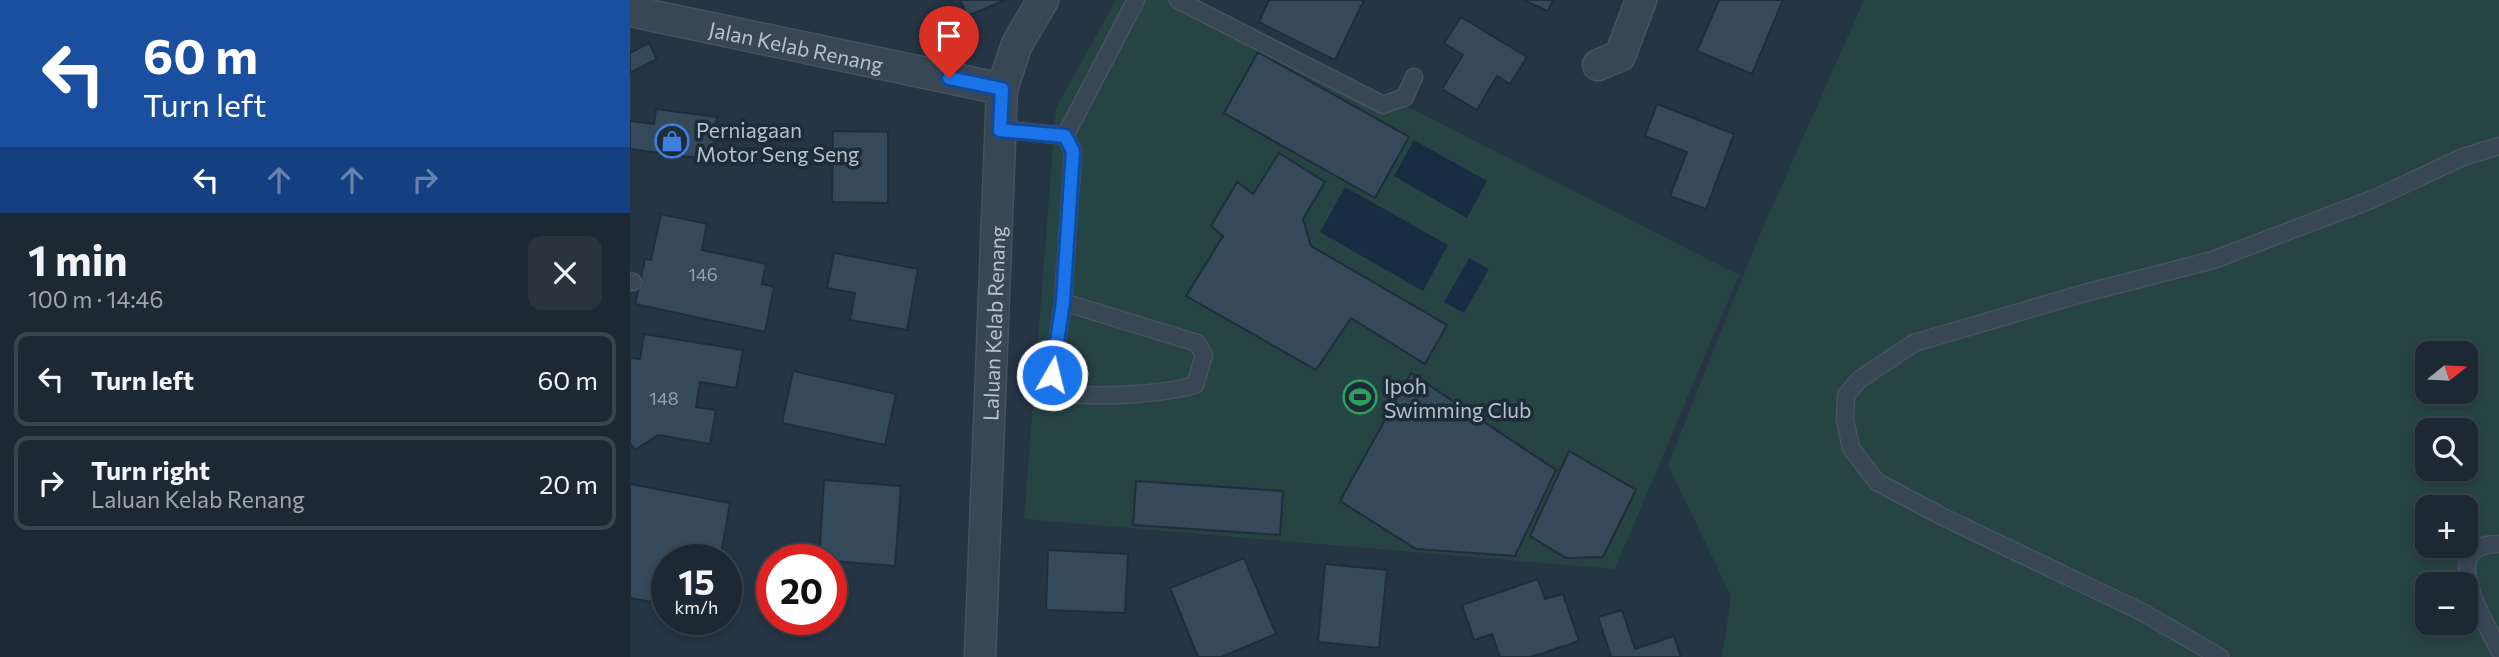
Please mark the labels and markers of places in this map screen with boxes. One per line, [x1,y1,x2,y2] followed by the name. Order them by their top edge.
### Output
[919,6,979,78] pin
[696,117,860,166] place label: Perniagaan Motor Seng Seng
[653,122,691,160] shop icon: Perniagaan Motor Seng Seng
[1384,373,1531,422] place label: Ipoh Swimming Club
[1341,378,1379,416] sports icon: Ipoh Swimming Club

